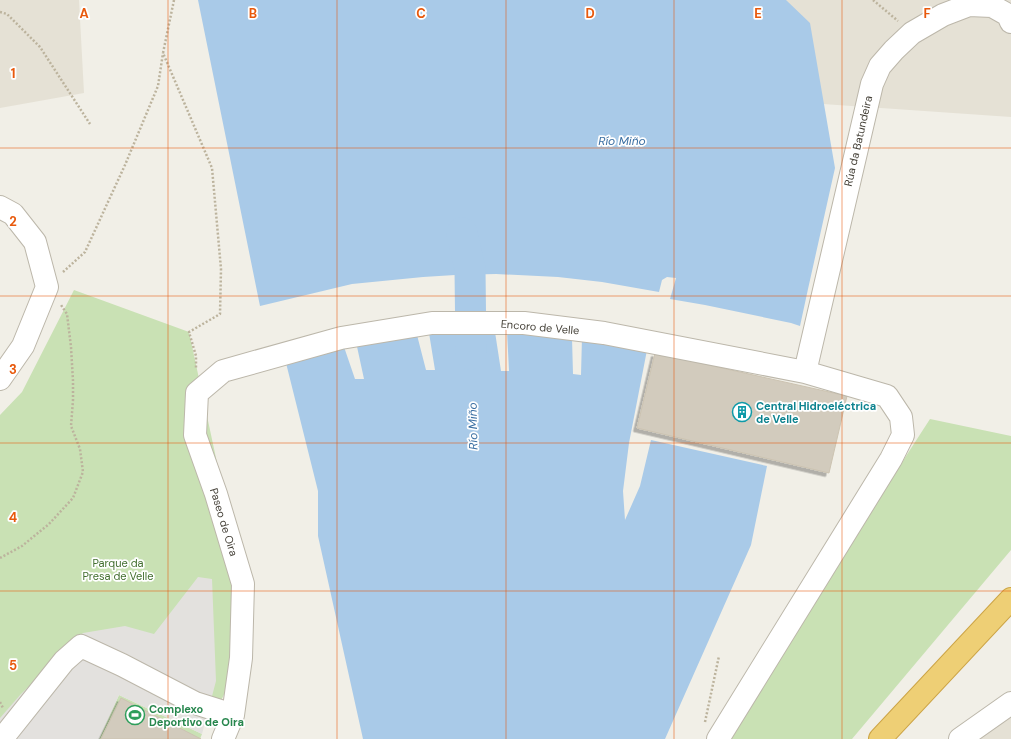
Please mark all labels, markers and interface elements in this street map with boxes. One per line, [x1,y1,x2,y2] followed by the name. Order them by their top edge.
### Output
[79,5,89,22] text: A
[249,5,257,22] text: B
[416,5,426,22] text: C
[585,5,595,22] text: D
[754,5,762,22] text: E
[923,5,931,22] text: F
[11,65,15,82] text: 1
[841,94,875,188] street label: Rúa da Batundeira
[598,133,646,149] water label: Río Miño
[9,213,17,230] text: 2
[500,317,580,337] street label: Encoro de Velle
[9,361,17,378] text: 3
[756,399,876,426] place label: Central Hidroeléctrica de Velle
[731,401,753,423] building icon: Central Hidroeléctrica de Velle
[465,402,481,450] water label: Río Miño
[207,486,241,558] street label: Paseo de Oira
[9,509,17,526] text: 4
[82,556,154,583] park label: Parque da Presa de Velle
[9,657,17,674] text: 5
[149,702,244,729] place label: Complexo Deportivo de Oira
[124,704,146,726] sports icon: Complexo Deportivo de Oira

